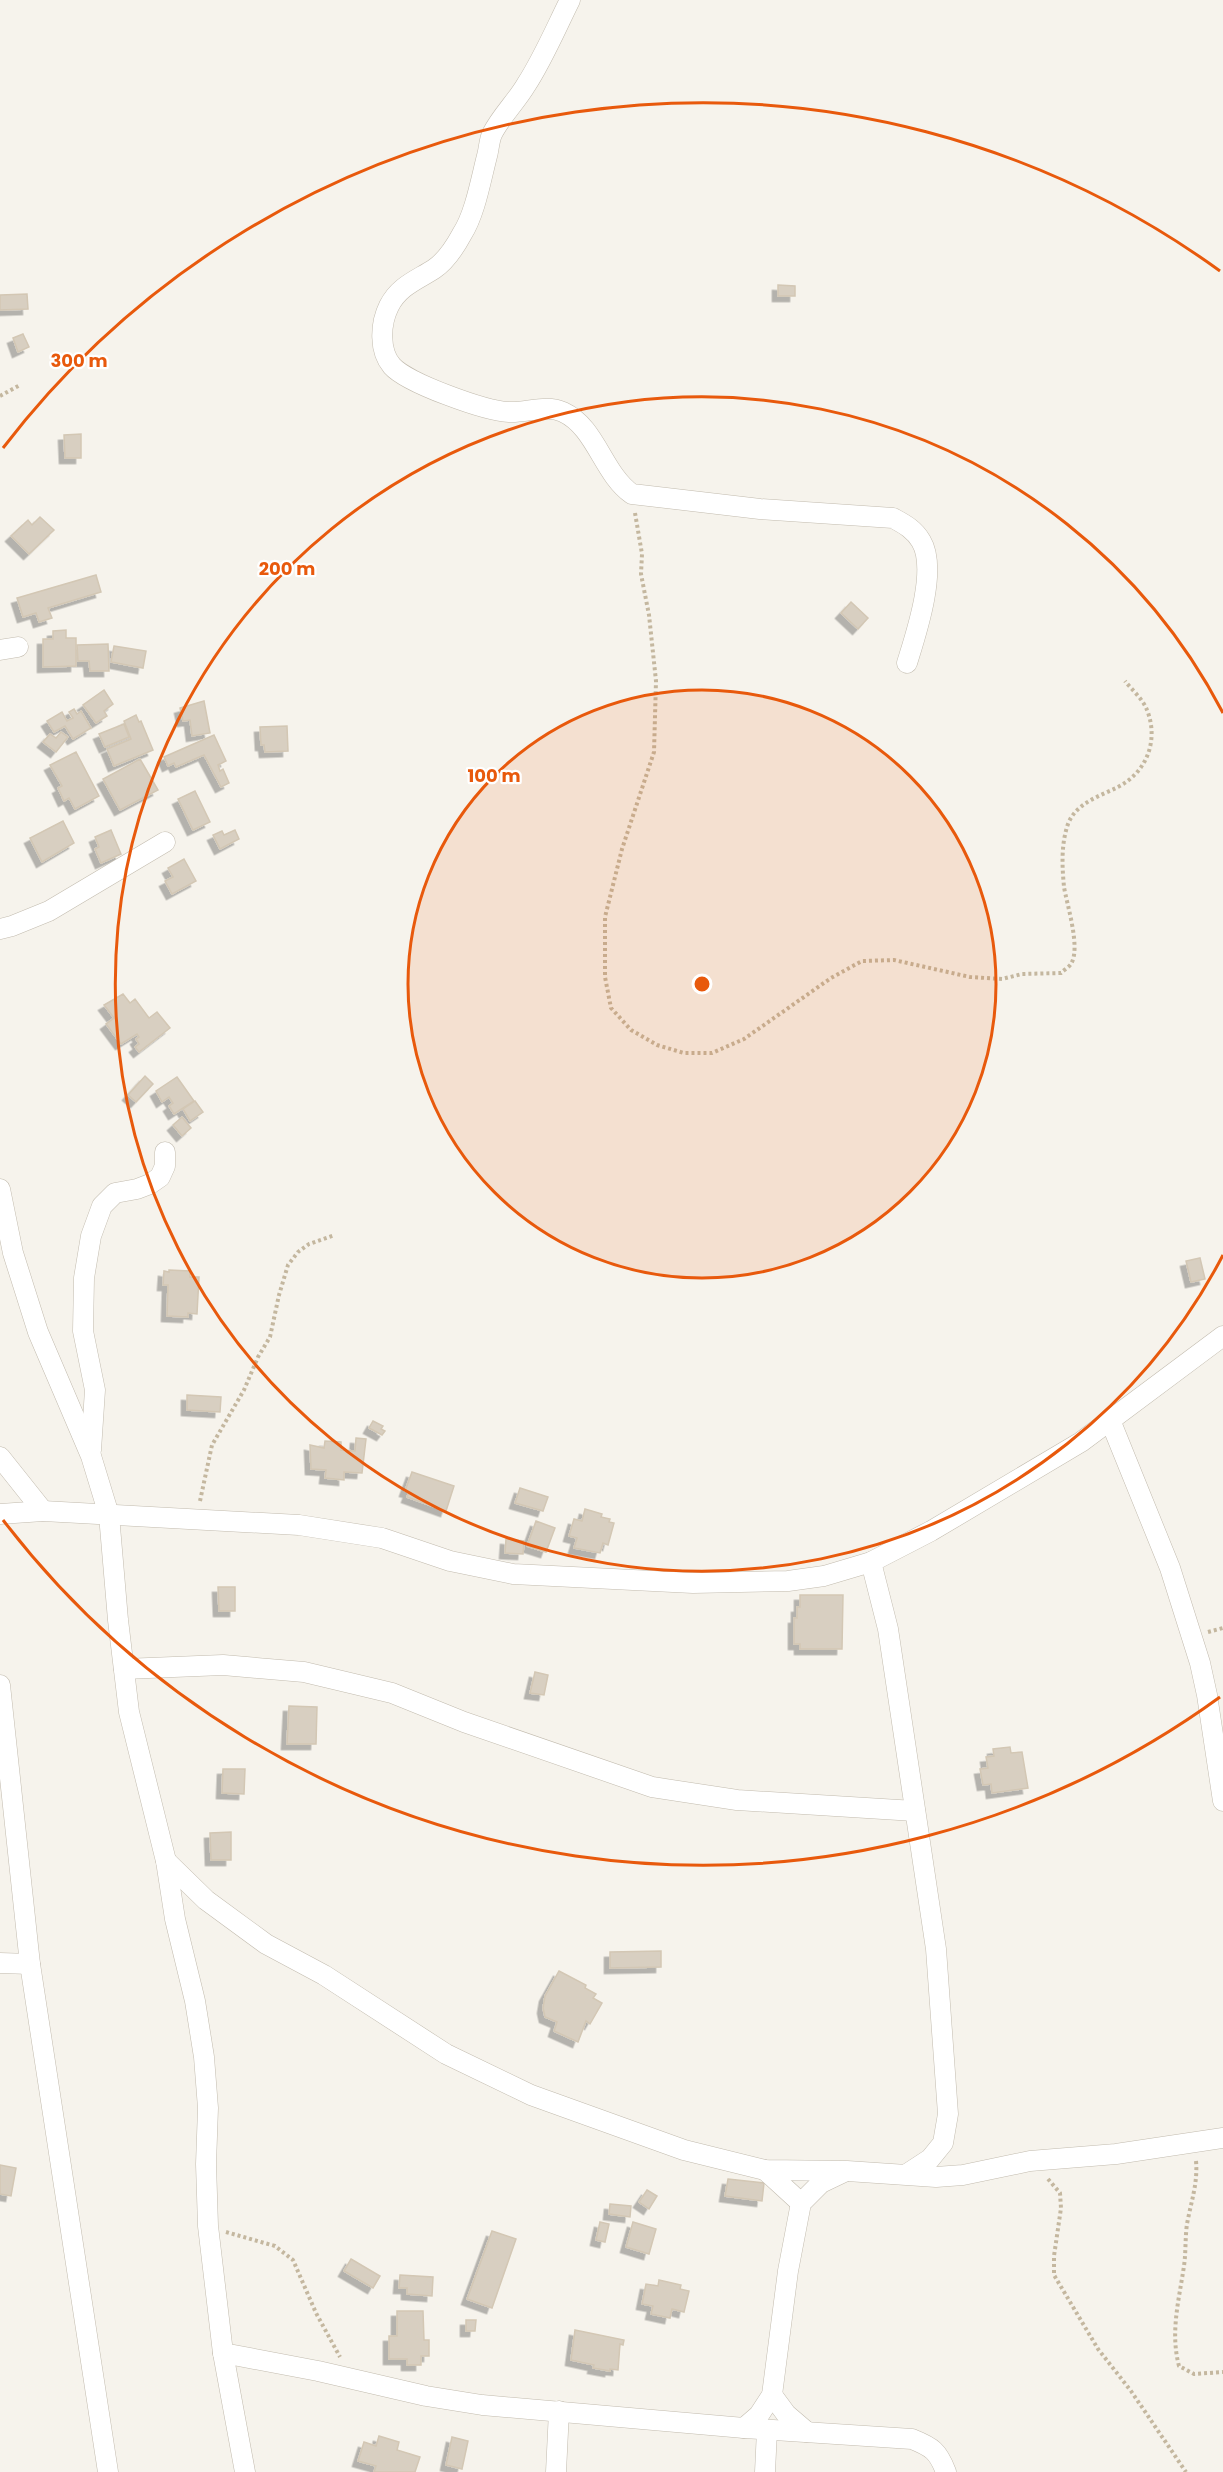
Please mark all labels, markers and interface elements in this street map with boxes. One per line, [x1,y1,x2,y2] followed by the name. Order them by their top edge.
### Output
[50,348,108,373] text: 300 m
[259,556,315,581] text: 200 m
[467,763,521,788] text: 100 m
[692,974,712,994] centre of rings

